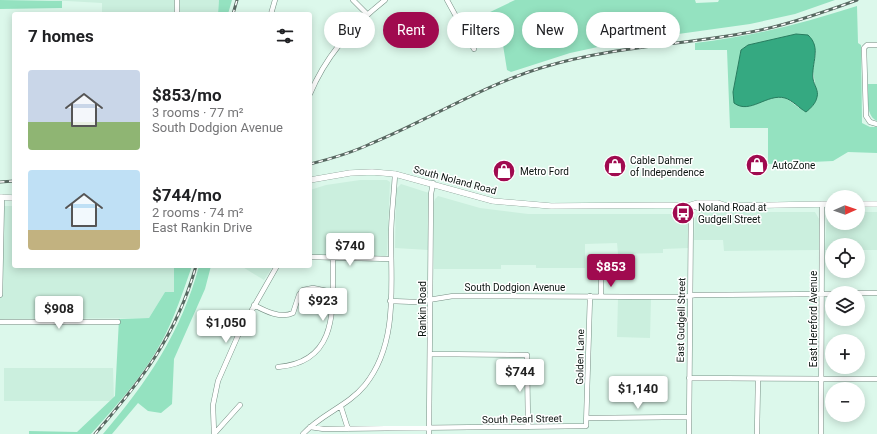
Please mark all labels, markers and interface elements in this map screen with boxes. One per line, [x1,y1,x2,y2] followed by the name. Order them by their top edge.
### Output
[324,12,375,48] chip: Buy
[383,12,439,48] chip: Rent
[447,12,514,48] chip: Filters
[522,12,578,48] chip: New
[586,12,680,48] chip: Apartment
[274,25,296,47] icon: filters
[28,26,94,46] text: 7 homes
[152,85,222,105] text: $853/mo
[60,86,108,134] icon: home
[152,105,244,120] text: 3 rooms · 77 m²
[152,120,283,135] text: South Dodgion Avenue
[744,152,770,178] shop icon: AutoZone
[602,153,628,179] shop icon: Cable Dahmer of Independence
[630,155,704,178] place label: Cable Dahmer of Independence
[491,158,517,184] shop icon: Metro Ford
[772,160,815,171] place label: AutoZone
[412,164,498,196] street label: South Noland Road
[520,166,569,177] place label: Metro Ford
[152,185,222,205] text: $744/mo
[60,186,108,234] icon: home
[825,190,865,230] north arrow
[825,190,865,422] map controls
[670,200,696,226] bus stop icon: Noland Road at Gudgell Street
[698,202,767,225] place label: Noland Road at Gudgell Street
[152,205,244,220] text: 2 rooms · 74 m²
[152,220,252,235] text: East Rankin Drive
[326,233,374,267] pin: $740
[335,238,365,253] text: $740
[825,238,865,278] button: locate
[587,254,635,288] pin: $853
[596,259,626,274] text: $853
[808,271,819,367] street label: East Hereford Avenue
[675,278,687,362] street label: East Gudgell Street
[417,281,428,337] street label: Rankin Road
[465,282,565,293] street label: South Dodgion Avenue
[825,286,865,326] button: layers
[299,288,347,322] pin: $923
[308,293,338,308] text: $923
[35,296,83,330] pin: $908
[44,301,74,316] text: $908
[193,310,259,344] pin: $1,050
[206,315,246,330] text: $1,050
[574,329,586,385] street label: Golden Lane
[825,334,865,374] button: +
[496,359,544,393] pin: $744
[505,364,535,379] text: $744
[605,376,671,410] pin: $1,140
[618,381,658,396] text: $1,140
[825,382,865,422] button: −
[482,413,562,425] street label: South Pearl Street

